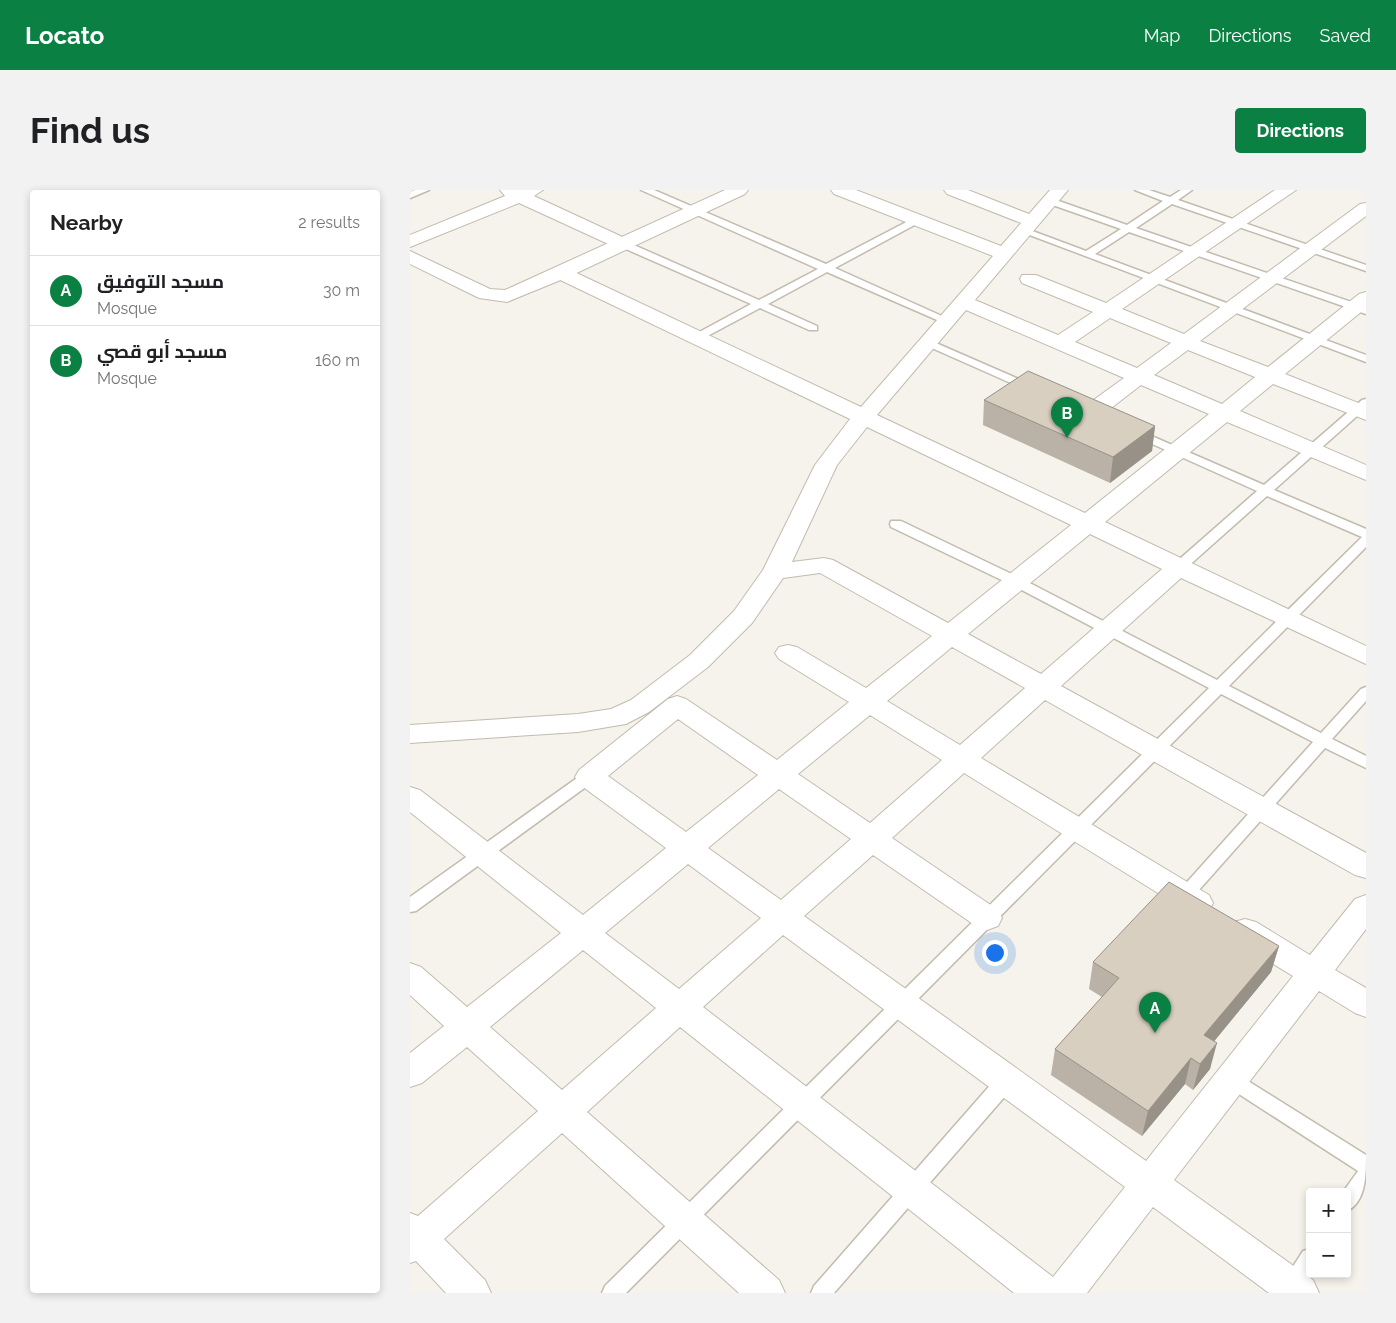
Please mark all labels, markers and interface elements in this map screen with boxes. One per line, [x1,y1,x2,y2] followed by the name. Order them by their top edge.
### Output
[25,21,104,50] text: Locato
[1144,25,1180,46] text: Map
[1208,25,1292,46] text: Directions
[1320,25,1371,46] text: Saved
[1235,108,1366,153] button: Directions
[30,110,150,151] text: Find us
[50,210,123,235] text: Nearby
[298,213,360,232] text: 2 results
[97,270,224,292] text: مسجد التوفيق
[61,281,71,300] text: A
[323,281,360,300] text: 30 m
[97,299,157,318] text: Mosque
[97,340,227,362] text: مسجد أبو قصي
[61,351,71,370] text: B
[315,351,360,370] text: 160 m
[97,369,157,388] text: Mosque
[1051,397,1083,438] pin: B
[982,940,1008,966] your location
[1139,992,1171,1033] pin: A
[1306,1188,1351,1278] map controls
[1306,1188,1351,1233] button: +
[1306,1233,1351,1278] button: −

